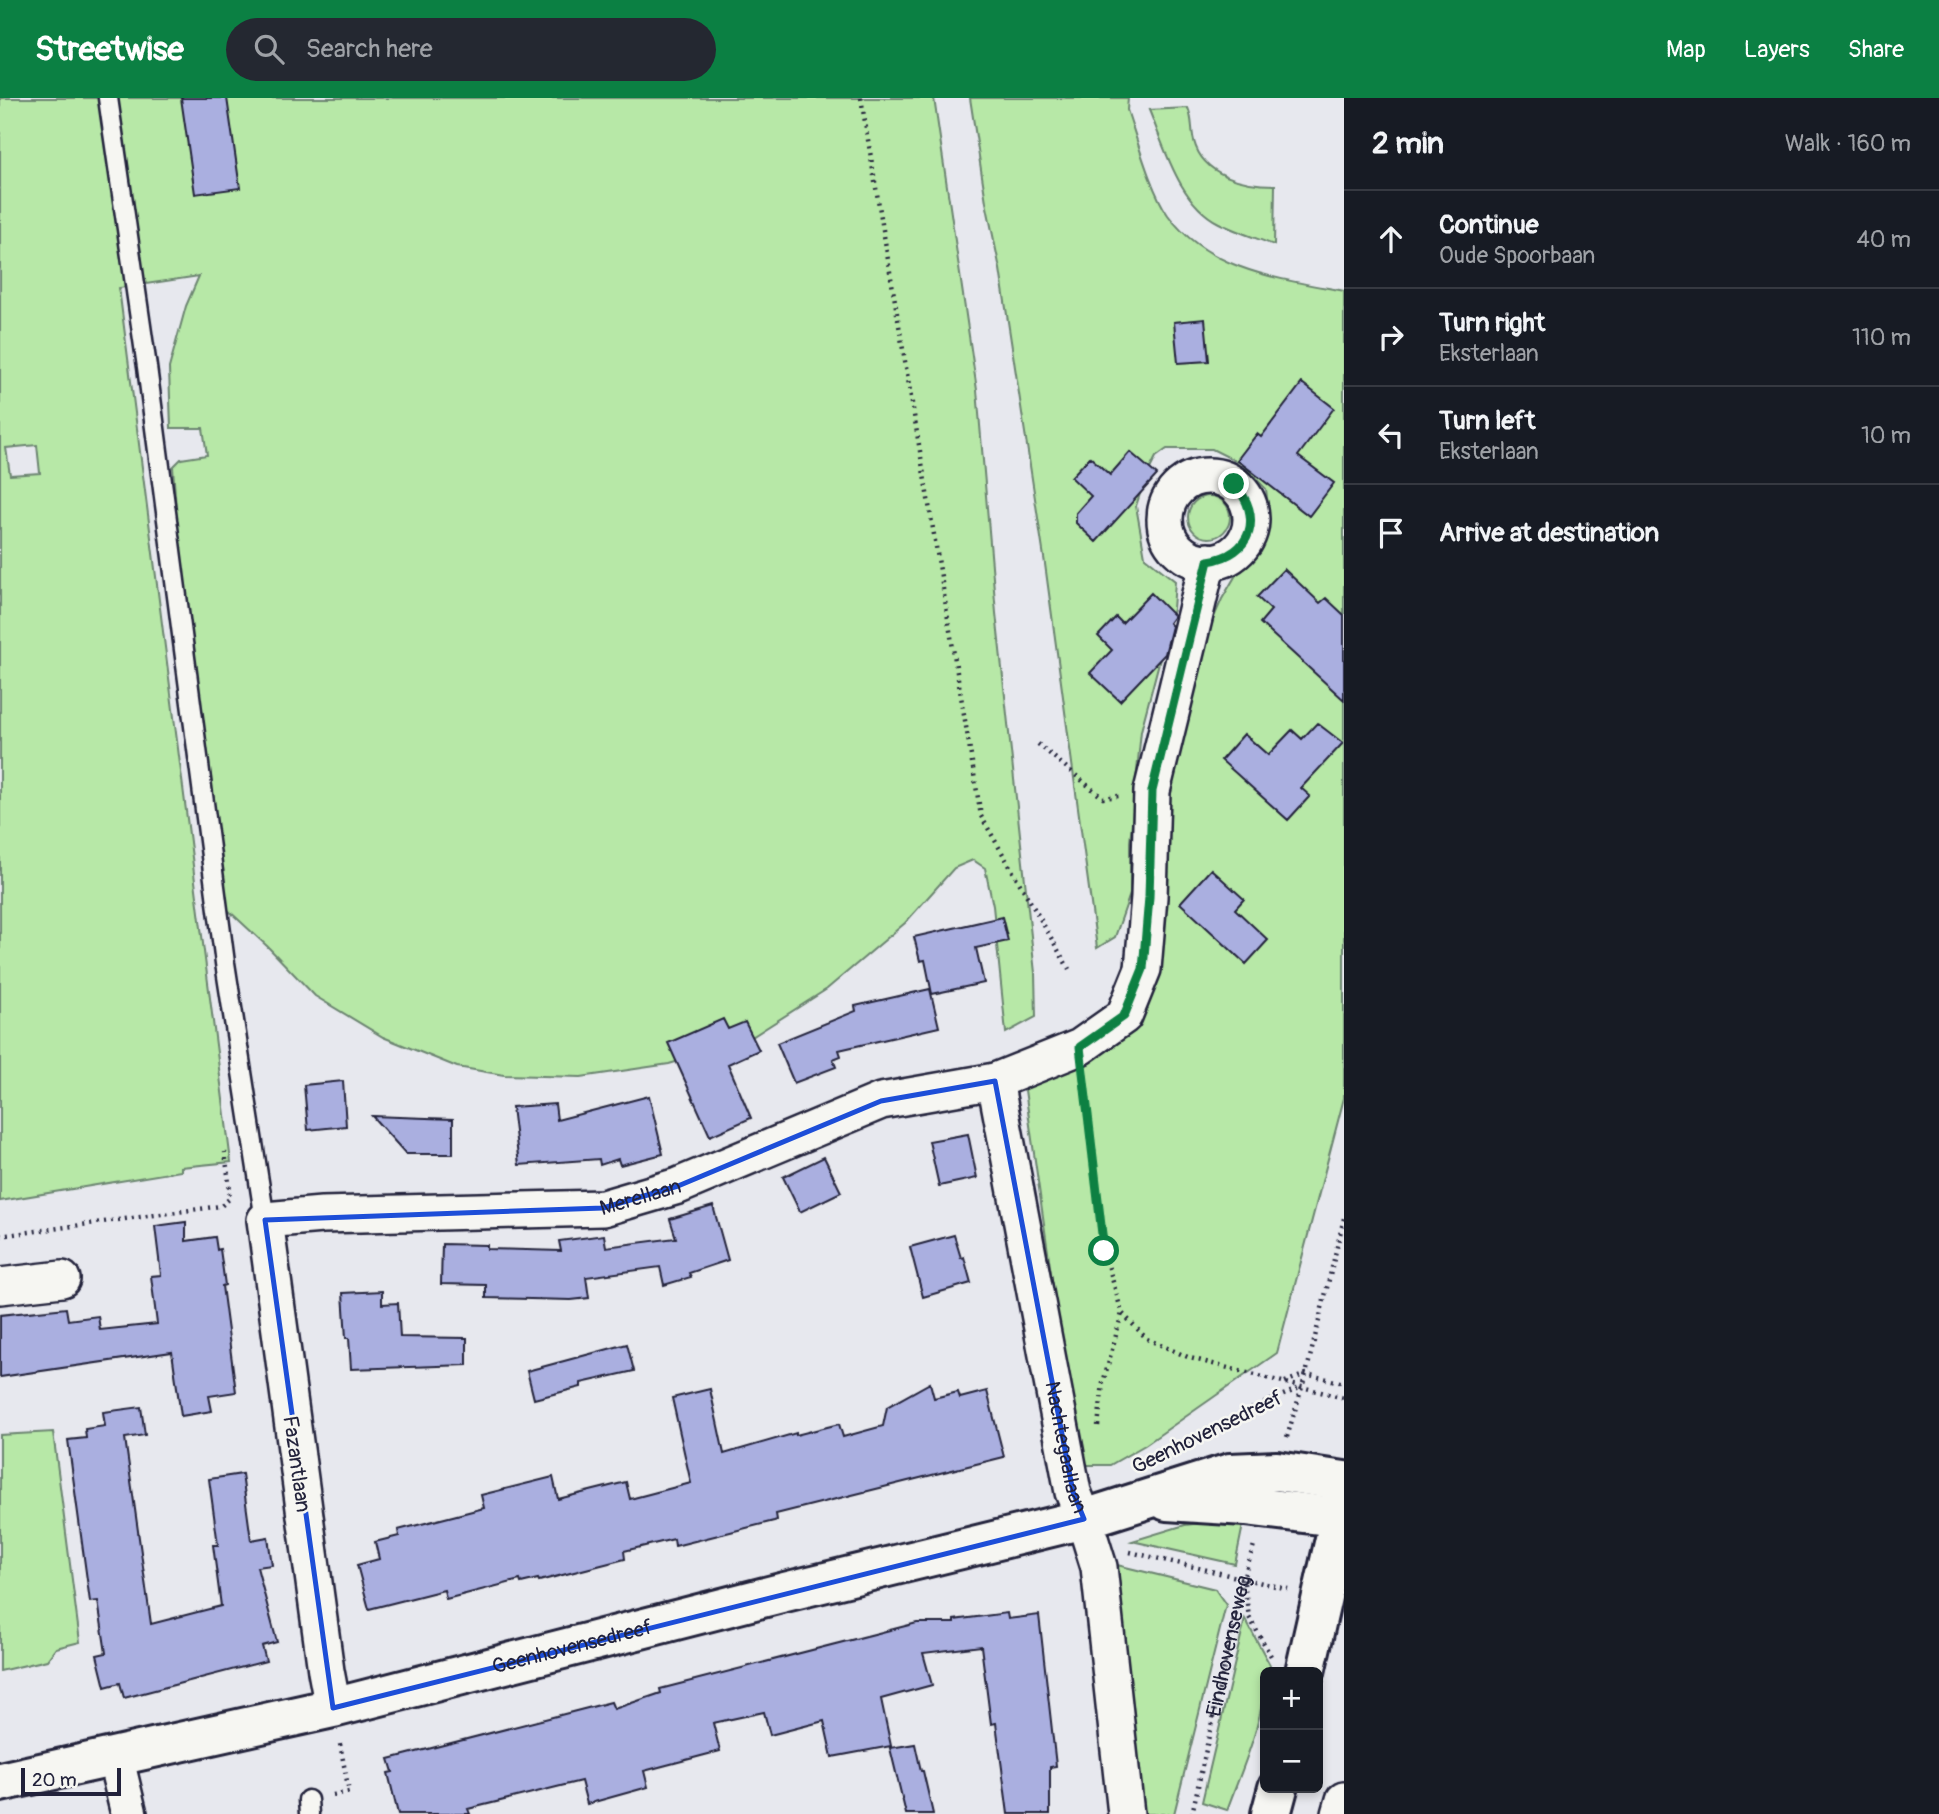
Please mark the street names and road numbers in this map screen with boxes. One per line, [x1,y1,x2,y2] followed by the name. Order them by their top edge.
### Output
[597,1173,684,1222] street label: Merellaan
[1038,1379,1093,1517] street label: Nachtegaallaan
[1127,1384,1287,1481] street label: Geenhovensedreef
[276,1414,317,1514] street label: Fazantlaan
[1201,1573,1257,1719] street label: Eindhovenseweg
[489,1613,656,1681] street label: Geenhovensedreef

